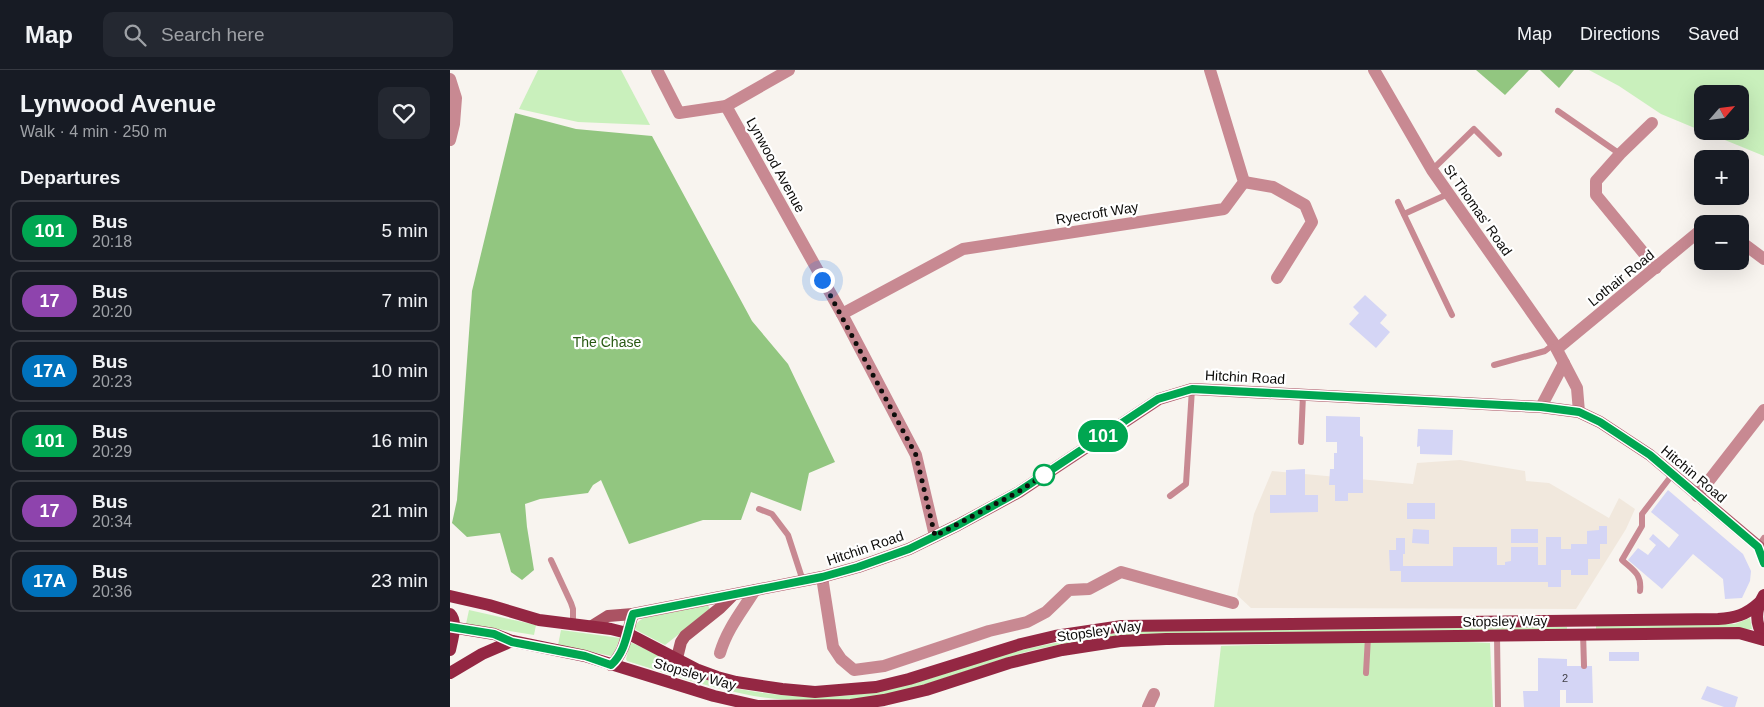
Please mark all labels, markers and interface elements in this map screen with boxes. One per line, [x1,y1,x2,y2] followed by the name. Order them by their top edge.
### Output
[103,12,453,57] search box
[25,21,73,48] text: Map
[121,21,149,49] icon: search
[161,24,265,45] text: Search here
[1517,24,1552,44] text: Map
[1580,24,1660,44] text: Directions
[1688,24,1739,44] text: Saved
[1694,85,1749,140] north arrow
[1694,85,1749,270] map controls
[378,87,430,139] button: heart
[20,90,216,117] text: Lynwood Avenue
[743,115,809,215] street label: Lynwood Avenue
[20,123,167,140] text: Walk · 4 min · 250 m
[1694,150,1749,205] button: +
[1441,161,1515,259] street label: St Thomas' Road
[20,167,120,188] text: Departures
[1055,199,1139,227] street label: Ryecroft Way
[92,211,128,232] text: Bus
[1694,215,1749,270] button: −
[382,220,428,241] text: 5 min
[34,221,65,241] text: 101
[92,233,132,250] text: 20:18
[1585,247,1657,309] street label: Lothair Road
[810,268,835,293] your location
[92,281,128,302] text: Bus
[382,290,428,311] text: 7 min
[39,291,60,311] text: 17
[92,303,132,320] text: 20:20
[573,334,641,350] park label: The Chase
[92,351,128,372] text: Bus
[371,360,428,381] text: 10 min
[33,361,66,381] text: 17A
[1205,367,1285,387] street label: Hitchin Road
[92,373,132,390] text: 20:23
[1074,420,1132,452] line badge: 101
[92,421,128,442] text: Bus
[1088,426,1118,446] text: 101
[371,430,428,451] text: 16 min
[34,431,65,451] text: 101
[1658,442,1730,506] street label: Hitchin Road
[92,443,132,460] text: 20:29
[1033,464,1055,486] unlabelled marker
[92,491,128,512] text: Bus
[371,500,428,521] text: 21 min
[39,501,60,521] text: 17
[92,513,132,530] text: 20:34
[825,527,905,569] street label: Hitchin Road
[92,561,128,582] text: Bus
[371,570,428,591] text: 23 min
[33,571,66,591] text: 17A
[92,583,132,600] text: 20:36
[1462,612,1548,630] street label: Stopsley Way
[1056,617,1142,645] street label: Stopsley Way
[652,655,738,693] street label: Stopsley Way
[1562,672,1568,684] house number: 2

